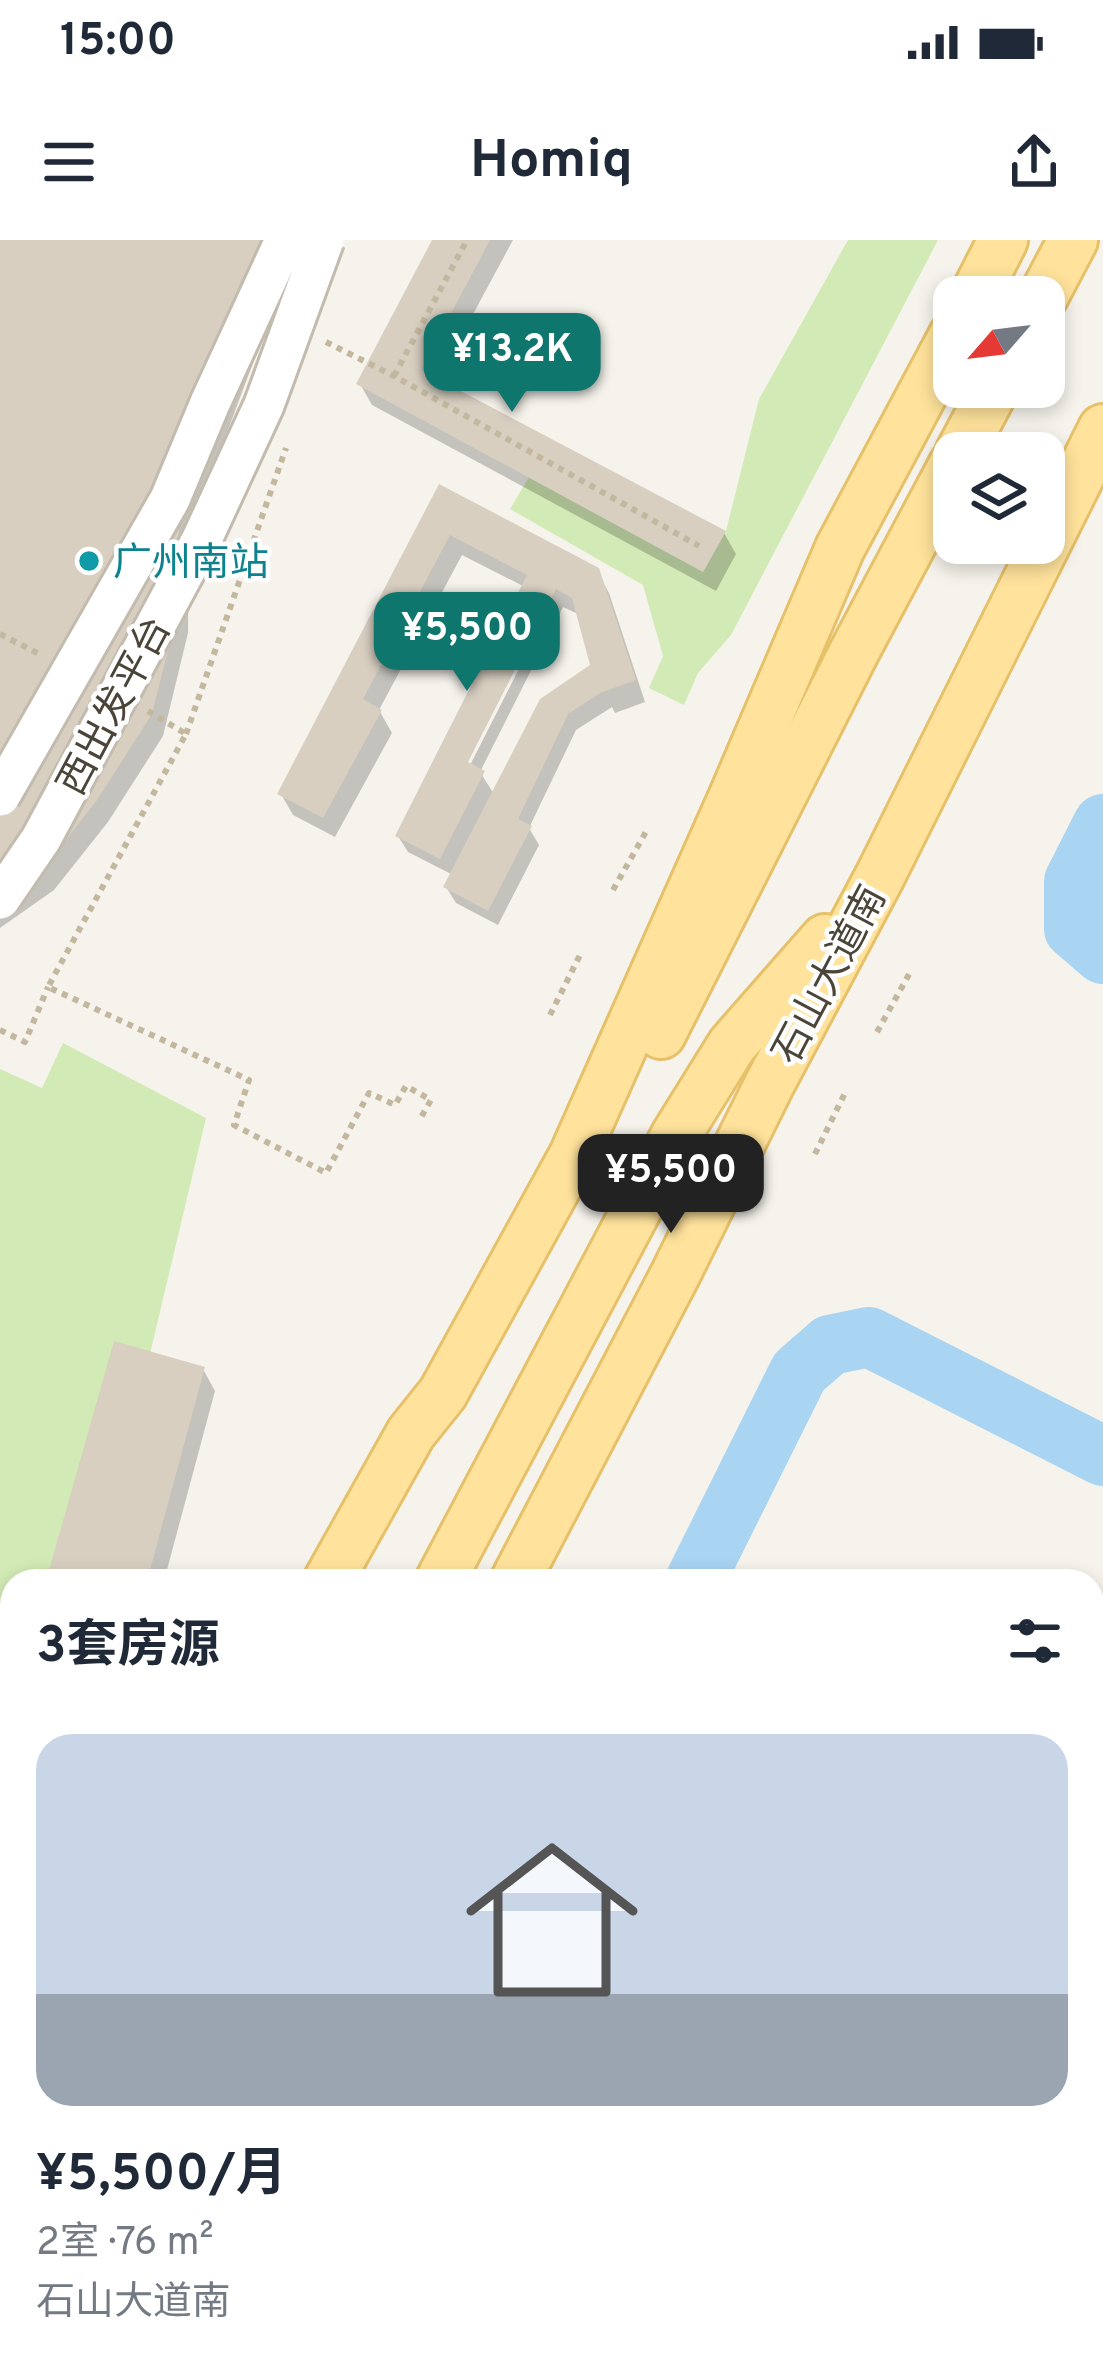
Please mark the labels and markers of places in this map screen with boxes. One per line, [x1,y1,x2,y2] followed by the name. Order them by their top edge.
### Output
[414,313,610,415] pin: ¥13.2K
[113,541,269,590] place label: 广州南站
[76,548,102,574] marker: 广州南站
[369,592,565,694] pin: ¥5,500
[573,1134,769,1236] pin: ¥5,500

